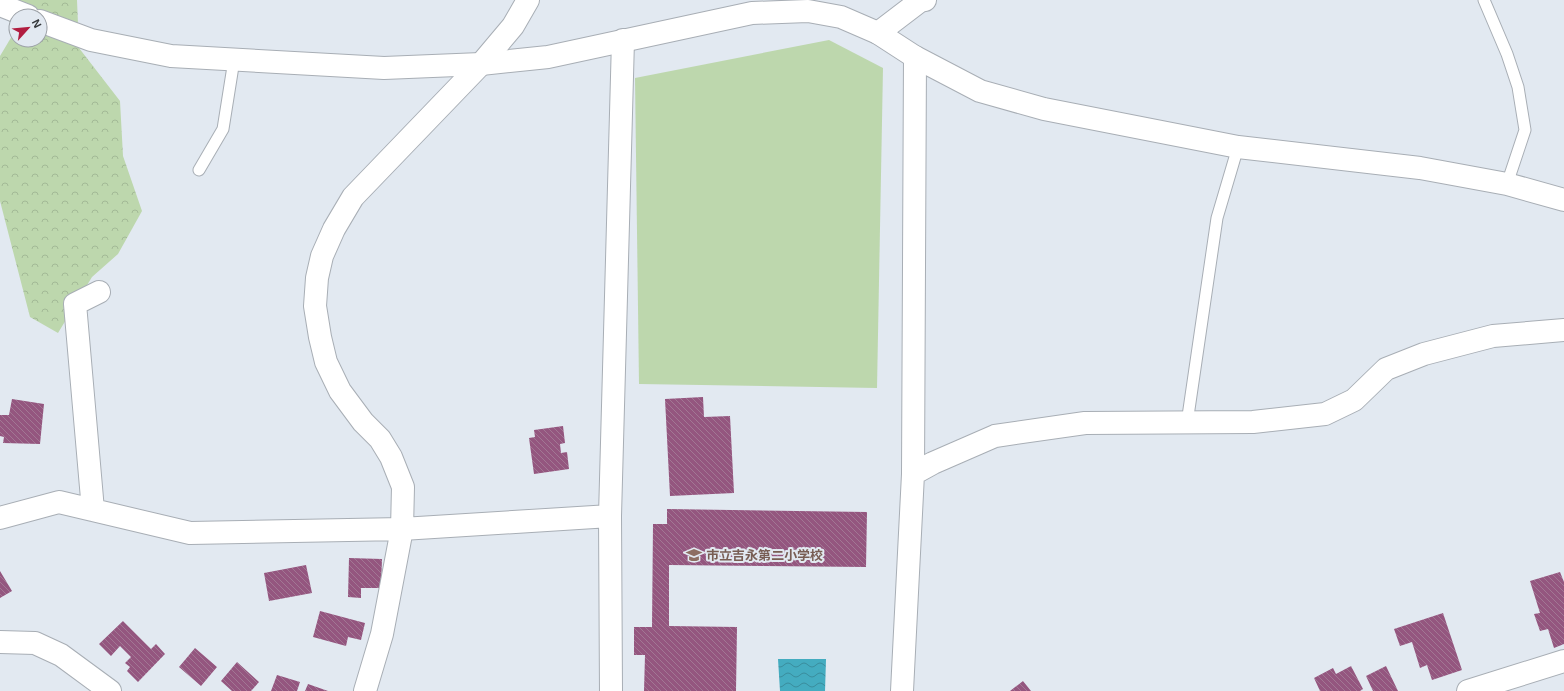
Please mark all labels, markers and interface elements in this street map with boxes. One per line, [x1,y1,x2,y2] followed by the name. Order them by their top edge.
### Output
[8,8,48,48] north arrow
[30,17,44,30] text: N
[685,546,703,564] school or university icon: 市立吉永第二小学校
[706,548,823,563] place label: 市立吉永第二小学校

